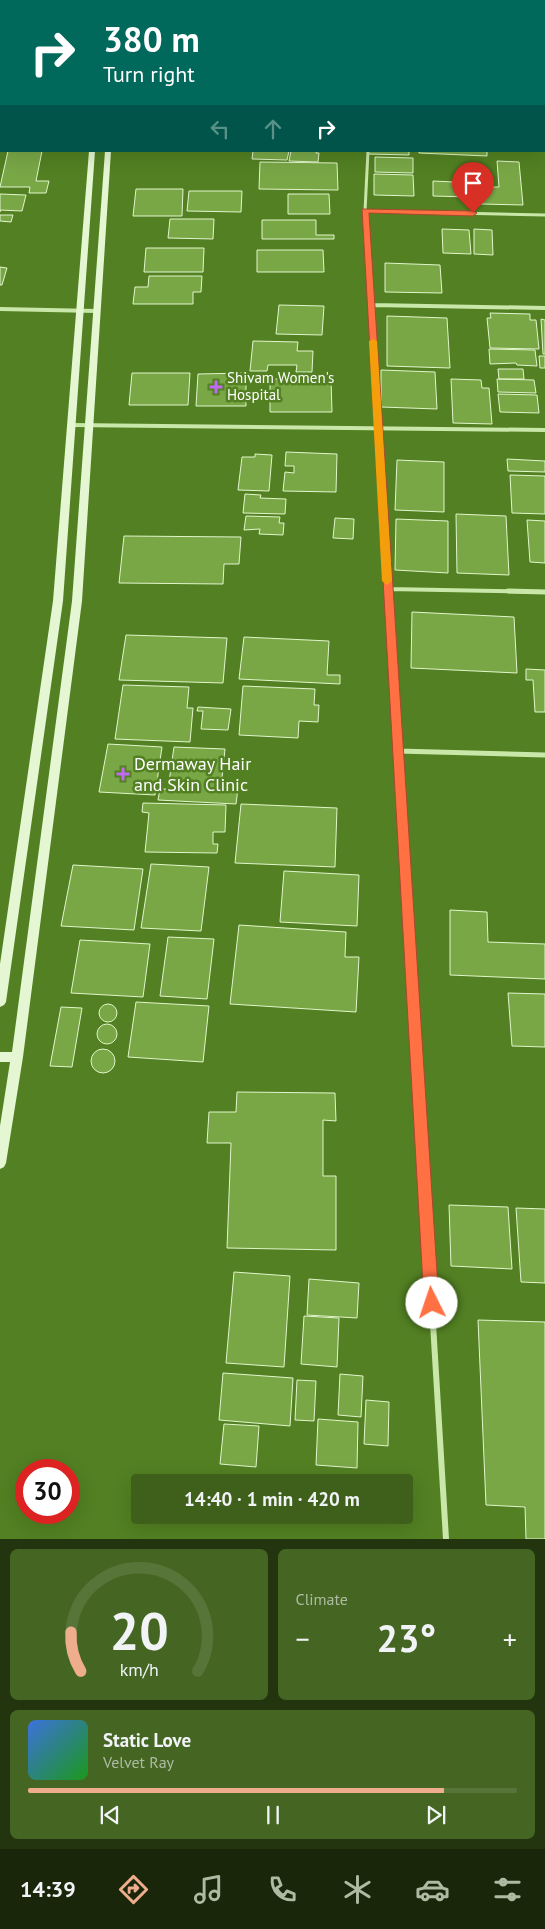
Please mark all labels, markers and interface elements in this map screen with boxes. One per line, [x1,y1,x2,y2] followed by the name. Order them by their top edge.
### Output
[103,16,200,62] text: 380 m
[20,20,85,85] icon: right
[103,60,195,88] text: Turn right
[206,115,234,143] icon: left
[259,115,287,143] icon: ahead
[312,115,340,143] icon: right
[452,162,494,213] pin
[459,169,487,197] icon: arrive
[227,368,334,404] place label: Shivam Women's Hospital
[209,380,223,394] marker: Shivam Women's Hospital
[134,752,251,796] place label: Dermaway Hair and Skin Clinic
[116,767,130,781] marker: Dermaway Hair and Skin Clinic
[405,1276,457,1328] position arrow
[15,1459,80,1524] speed limit sign: 30
[184,1487,360,1511] text: 14:40 · 1 min · 420 m
[296,1589,348,1609] text: Climate
[109,1597,168,1664] text: 20
[376,1613,436,1662] text: 23°
[296,1620,310,1657] text: −
[503,1620,517,1657] text: +
[119,1658,158,1681] text: km/h
[103,1728,191,1752] text: Static Love
[103,1752,174,1772] text: Velvet Ray
[96,1801,124,1829] icon: previous
[259,1801,287,1829] icon: pause
[422,1801,450,1829] icon: next
[116,1872,151,1907] icon: directions
[191,1872,226,1907] icon: music
[265,1872,300,1907] icon: phone
[340,1872,375,1907] icon: climate
[415,1872,450,1907] icon: car
[490,1872,525,1907] icon: filters
[20,1875,76,1903] text: 14:39

